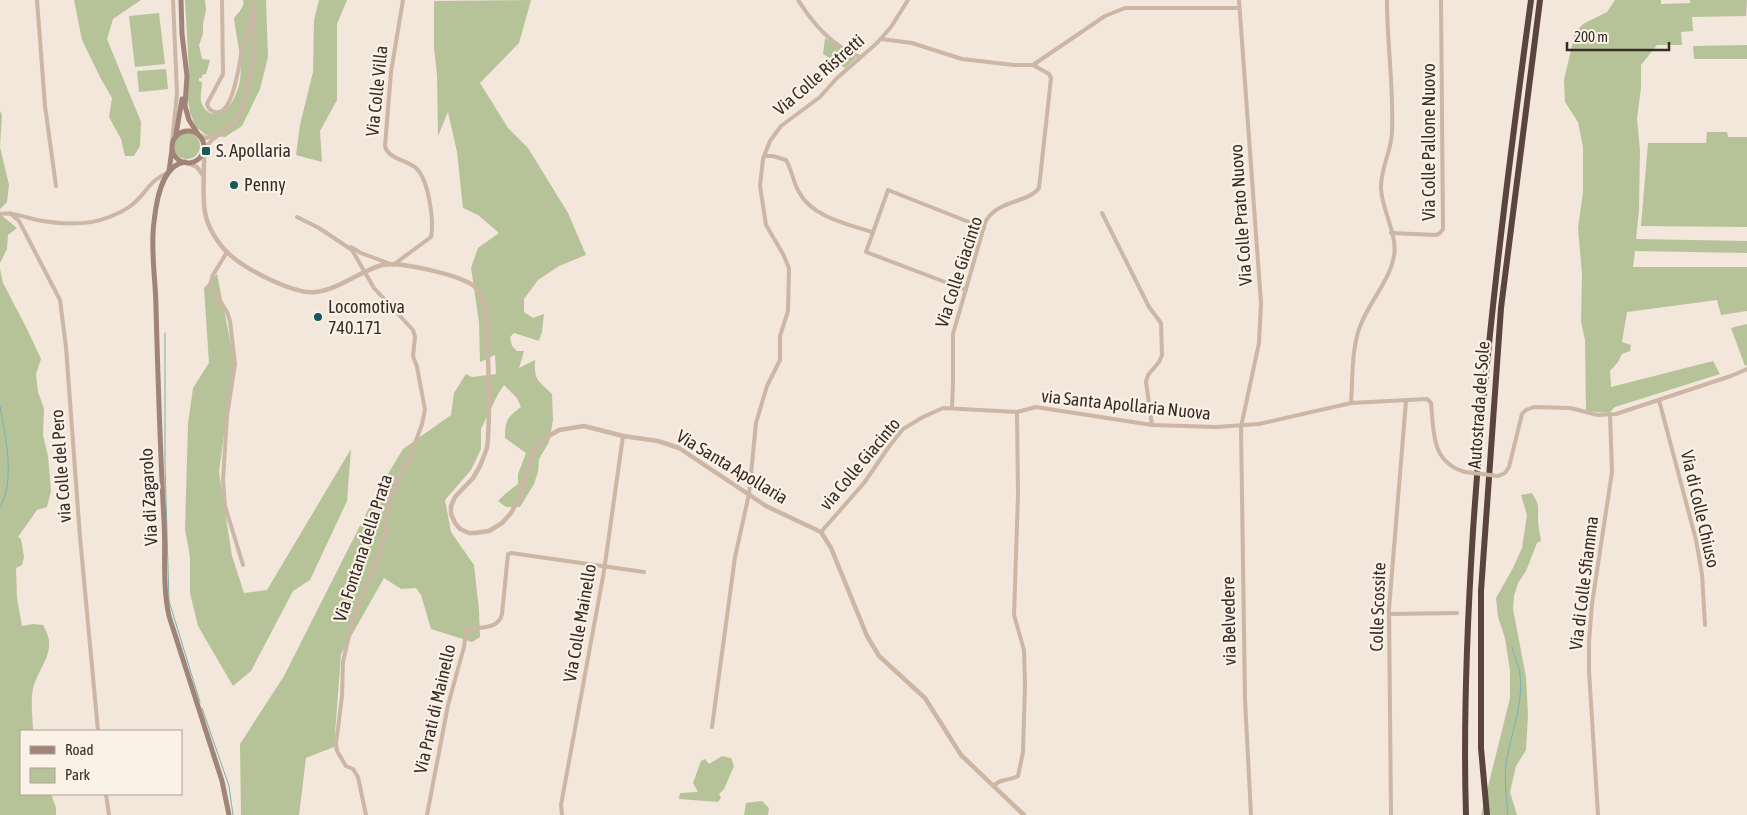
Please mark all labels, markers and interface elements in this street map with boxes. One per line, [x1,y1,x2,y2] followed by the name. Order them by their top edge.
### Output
[1567,20,1670,52] scale bar
[1574,28,1608,45] text: 200 m
[769,30,868,120] street label: Via Colle Ristretti
[361,44,392,137] street label: Via Colle Villa
[1418,63,1439,221] street label: Via Colle Pallone Nuovo
[216,140,291,161] place label: S. Apollaria
[1225,144,1256,286] street label: Via Colle Prato Nuovo
[200,145,212,157] marker: S. Apollaria
[244,174,286,195] place label: Penny
[228,179,240,191] marker: Penny
[931,214,986,330] street label: Via Colle Giacinto
[328,296,405,338] place label: Locomotiva 740.171
[312,311,324,323] marker: Locomotiva 740.171
[1464,340,1493,470] street label: Autostrada del Sole
[1040,385,1212,424] street label: via Santa Apollaria Nuova
[46,409,75,523] street label: via Colle del Pero
[815,413,904,514] street label: via Colle Giacinto
[673,425,792,508] street label: Via Santa Apollaria
[135,448,162,547] street label: Via di Zagarolo
[1677,448,1724,570] street label: Via di Colle Chiuso
[329,471,396,624] street label: Via Fontana della Prata
[1565,515,1602,651] street label: Via di Colle Sfiamma
[559,562,600,684] street label: Via Colle Mainello
[1365,562,1390,652] street label: Colle Scossite
[1217,576,1240,666] street label: via Belvedere
[409,642,460,776] street label: Via Prati di Mainello
[20,730,182,795] legend
[65,741,94,758] text: Road
[65,766,90,783] text: Park

